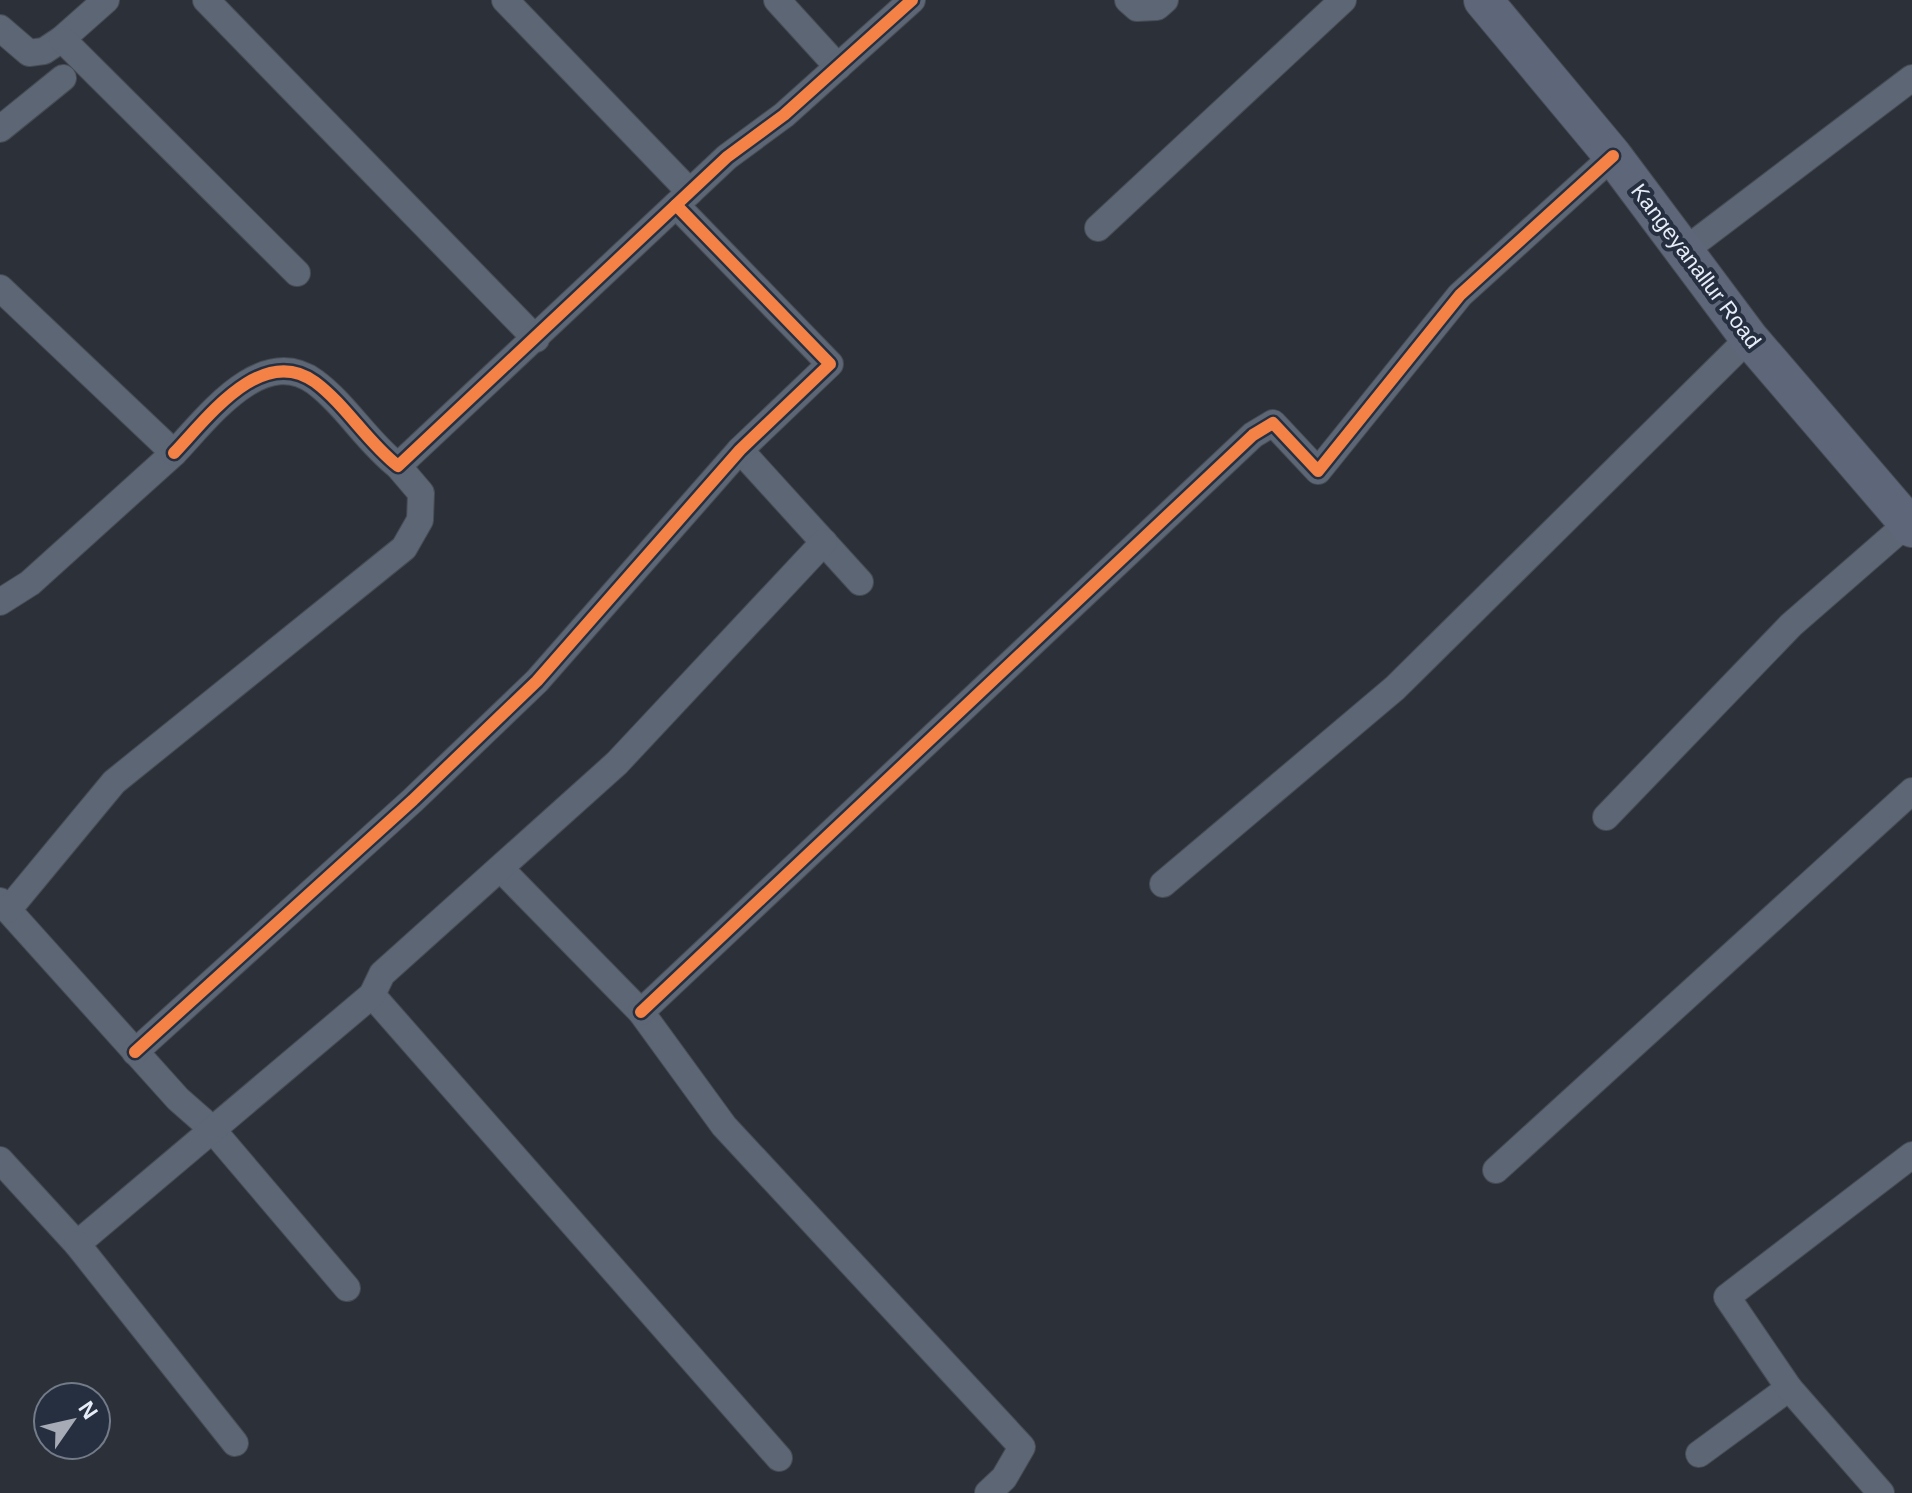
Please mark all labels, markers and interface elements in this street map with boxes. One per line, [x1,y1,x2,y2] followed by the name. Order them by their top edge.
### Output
[1626,179,1766,353] street label: Kangeyanallur Road
[32,1381,112,1461] north arrow
[73,1397,103,1424] text: N

